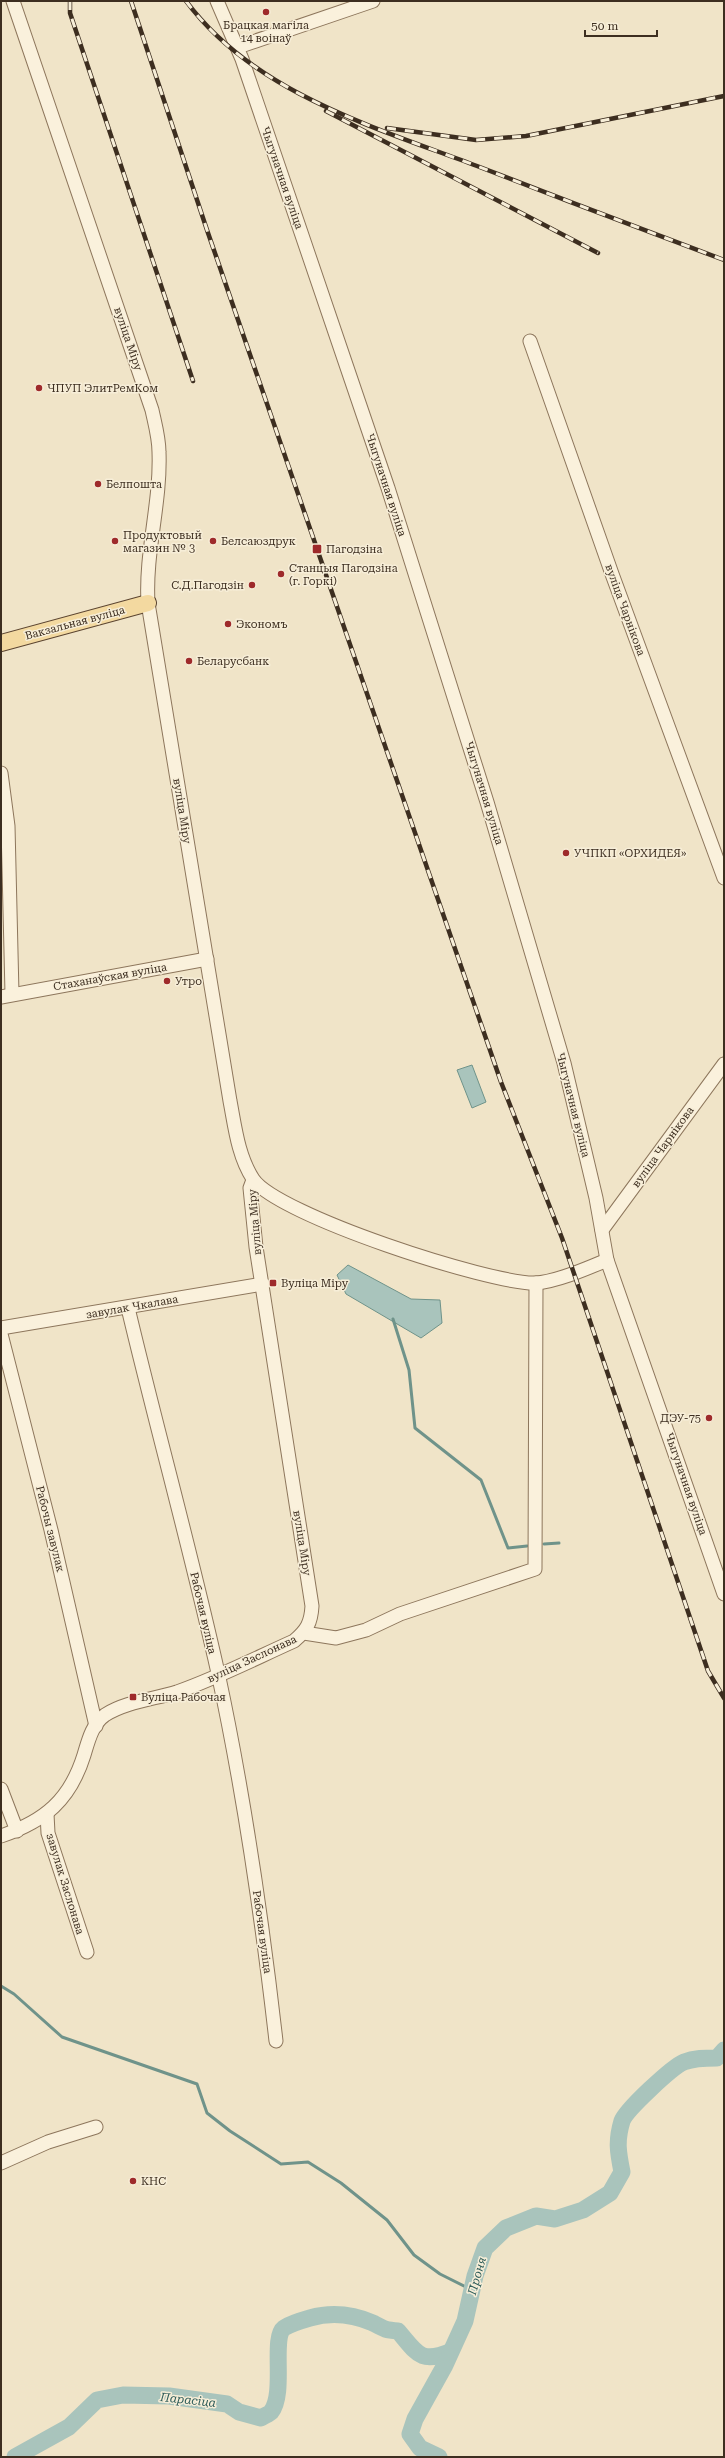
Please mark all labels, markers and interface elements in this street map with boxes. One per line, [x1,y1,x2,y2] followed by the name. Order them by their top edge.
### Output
[261,7,271,17] marker: Брацкая магіла 14 воінаў
[585,12,657,38] scale bar
[223,19,309,45] place label: Брацкая магіла 14 воінаў
[591,19,618,33] text: 50 m
[258,125,306,231] street label: Чыгуначная вуліца
[111,306,145,373] street label: вуліца Міру
[47,382,158,395] place label: ЧПУП ЭлитРемКом
[34,383,44,393] marker: ЧПУП ЭлитРемКом
[363,432,409,538] street label: Чыгуначная вуліца
[106,478,162,491] place label: Белпошта
[93,479,103,489] marker: Белпошта
[123,529,202,555] place label: Продуктовый магазин № 3
[221,535,296,548] place label: Белсаюздрук
[110,536,120,546] marker: Продуктовый магазин № 3
[208,536,218,546] marker: Белсаюздрук
[311,543,323,555] marker: Пагодзіна
[326,543,382,556] place label: Пагодзіна
[289,562,398,588] place label: Станцыя Пагодзіна (г. Горкі)
[602,562,648,658] street label: вуліца Чарнікова
[276,569,286,579] marker: Станцыя Пагодзіна (г. Горкі)
[171,579,244,592] place label: С.Д.Пагодзін
[247,580,257,590] marker: С.Д.Пагодзін
[24,603,126,643] street label: Вакзальная вуліца
[236,618,287,631] place label: Экономъ
[223,619,233,629] marker: Экономъ
[197,655,269,668] place label: Беларусбанк
[184,656,194,666] marker: Беларусбанк
[462,740,506,846] street label: Чыгуначная вуліца
[170,777,194,845] street label: вуліца Міру
[574,847,686,860] place label: УЧПКП «ОРХИДЕЯ»
[561,848,571,858] marker: УЧПКП «ОРХИДЕЯ»
[52,961,168,993] street label: Стаханаўская вуліца
[175,975,202,988] place label: Утро
[162,976,172,986] marker: Утро
[554,1051,592,1159] street label: Чыгуначная вуліца
[629,1104,697,1190] street label: вуліца Чарнікова
[246,1188,264,1256] street label: вуліца Міру
[281,1277,349,1290] place label: Вуліца Міру
[268,1278,278,1288] marker: Вуліца Міру
[85,1292,179,1322] street label: завулак Чкалава
[660,1412,701,1425] place label: ДЭУ-75
[704,1413,714,1423] marker: ДЭУ-75
[662,1431,710,1537] street label: Чыгуначная вуліца
[33,1484,67,1574] street label: Рабочы завулак
[290,1509,314,1577] street label: вуліца Міру
[187,1571,219,1655] street label: Рабочая вуліца
[205,1633,299,1685] street label: вуліца Заслонава
[141,1691,226,1704] place label: Вуліца Рабочая
[128,1692,138,1702] marker: Вуліца Рабочая
[43,1832,87,1936] street label: завулак Заслонава
[250,1890,274,1974] street label: Рабочая вуліца
[141,2175,166,2188] place label: КНС
[128,2176,138,2186] marker: КНС
[465,2256,489,2297] water label: Проня
[158,2390,217,2410] water label: Парасіца

